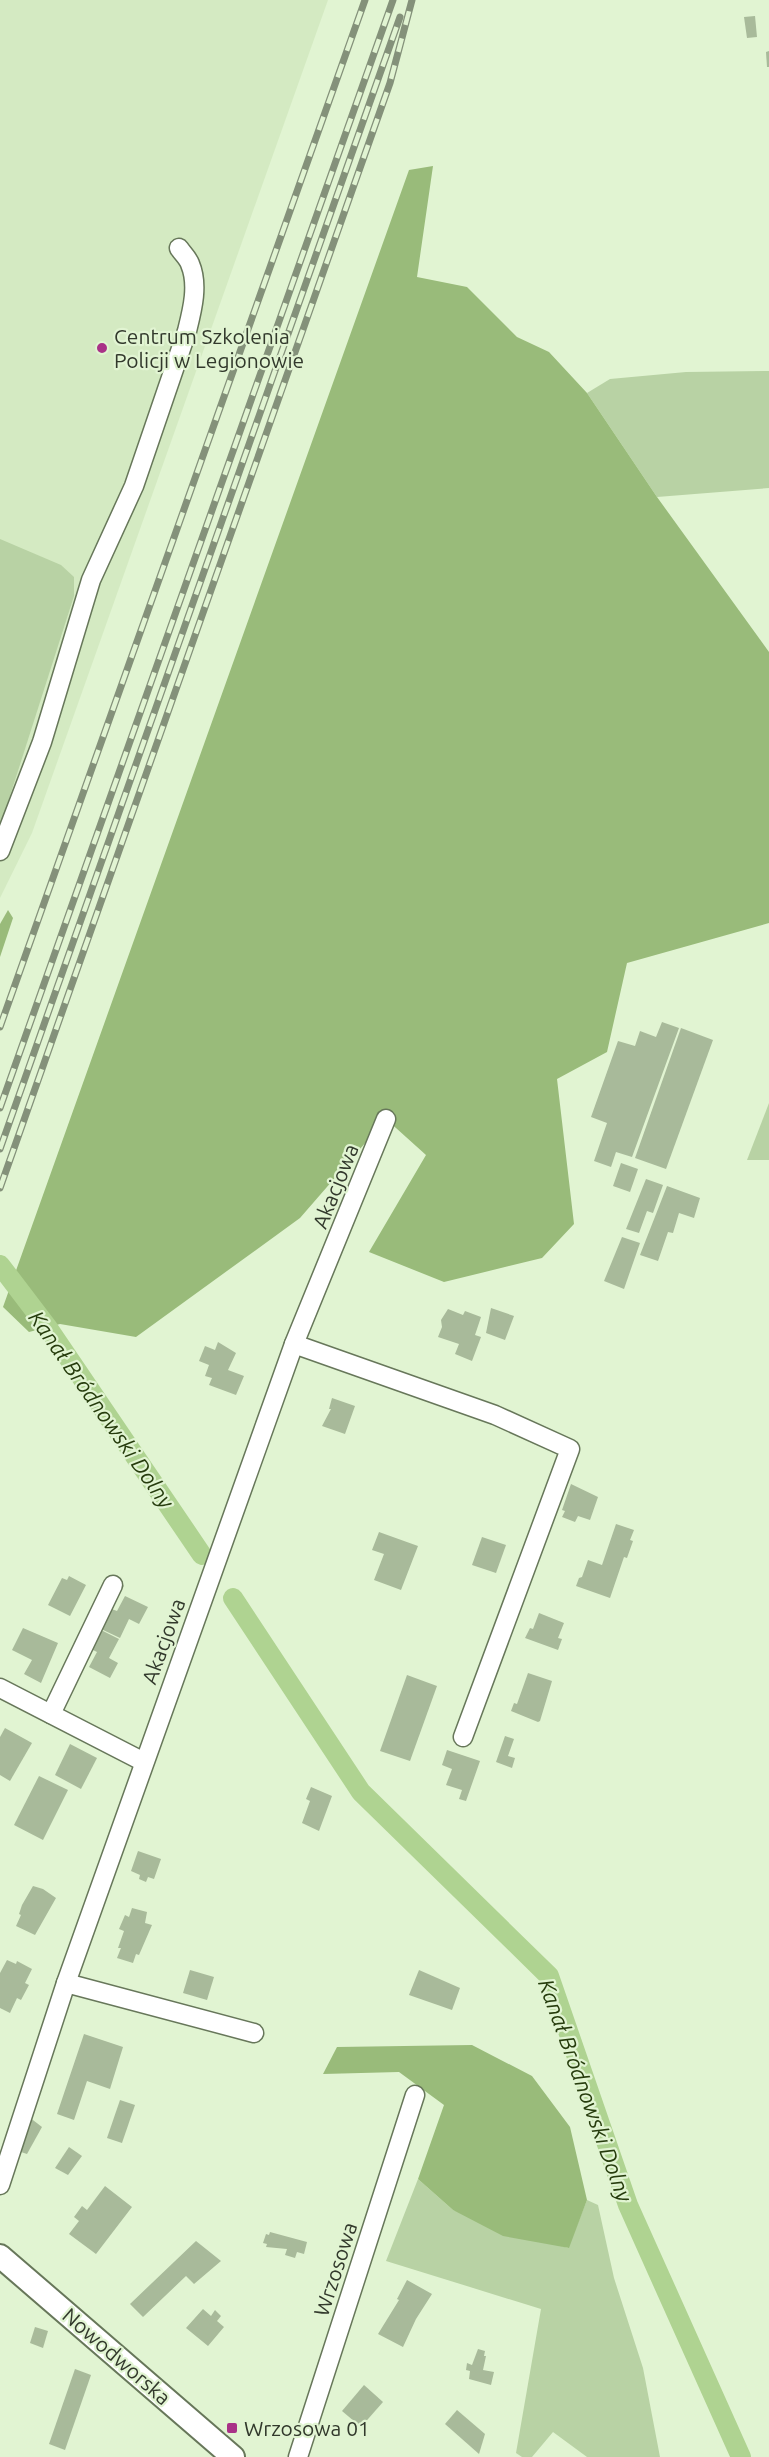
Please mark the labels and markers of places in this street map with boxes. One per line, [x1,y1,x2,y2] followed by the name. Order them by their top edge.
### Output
[114,324,304,372] place label: Centrum Szkolenia Policji w Legionowie
[95,341,109,355] marker: Centrum Szkolenia Policji w Legionowie
[244,2416,370,2440] place label: Wrzosowa 01
[225,2421,239,2435] marker: Wrzosowa 01

